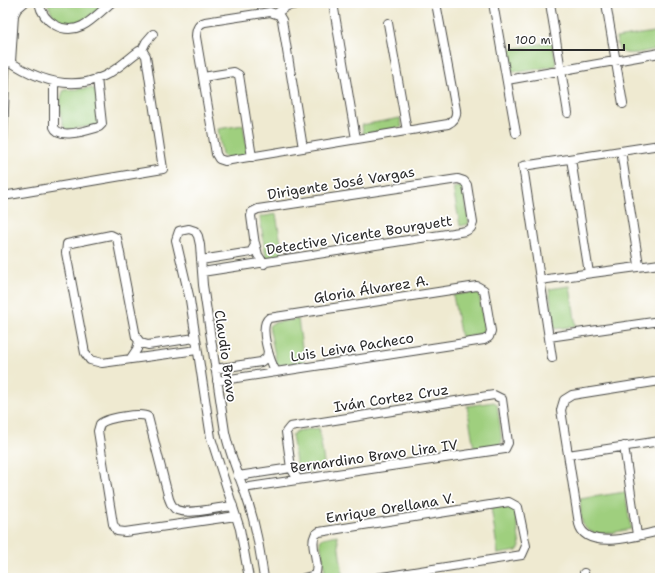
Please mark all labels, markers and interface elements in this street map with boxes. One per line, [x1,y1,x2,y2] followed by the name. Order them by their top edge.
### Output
[509,26,624,52] scale bar
[515,32,551,48] text: 100 m
[266,162,416,204] street label: Dirigente José Vargas
[265,211,453,259] street label: Detective Vicente Bourguett
[312,271,430,307] street label: Gloria Álvarez A.
[211,309,241,403] street label: Claudio Bravo
[289,328,415,366] street label: Luis Leiva Pacheco
[332,380,450,416] street label: Iván Cortez Cruz
[289,435,460,477] street label: Bernardino Bravo Lira IV
[325,489,455,527] street label: Enrique Orellana V.

